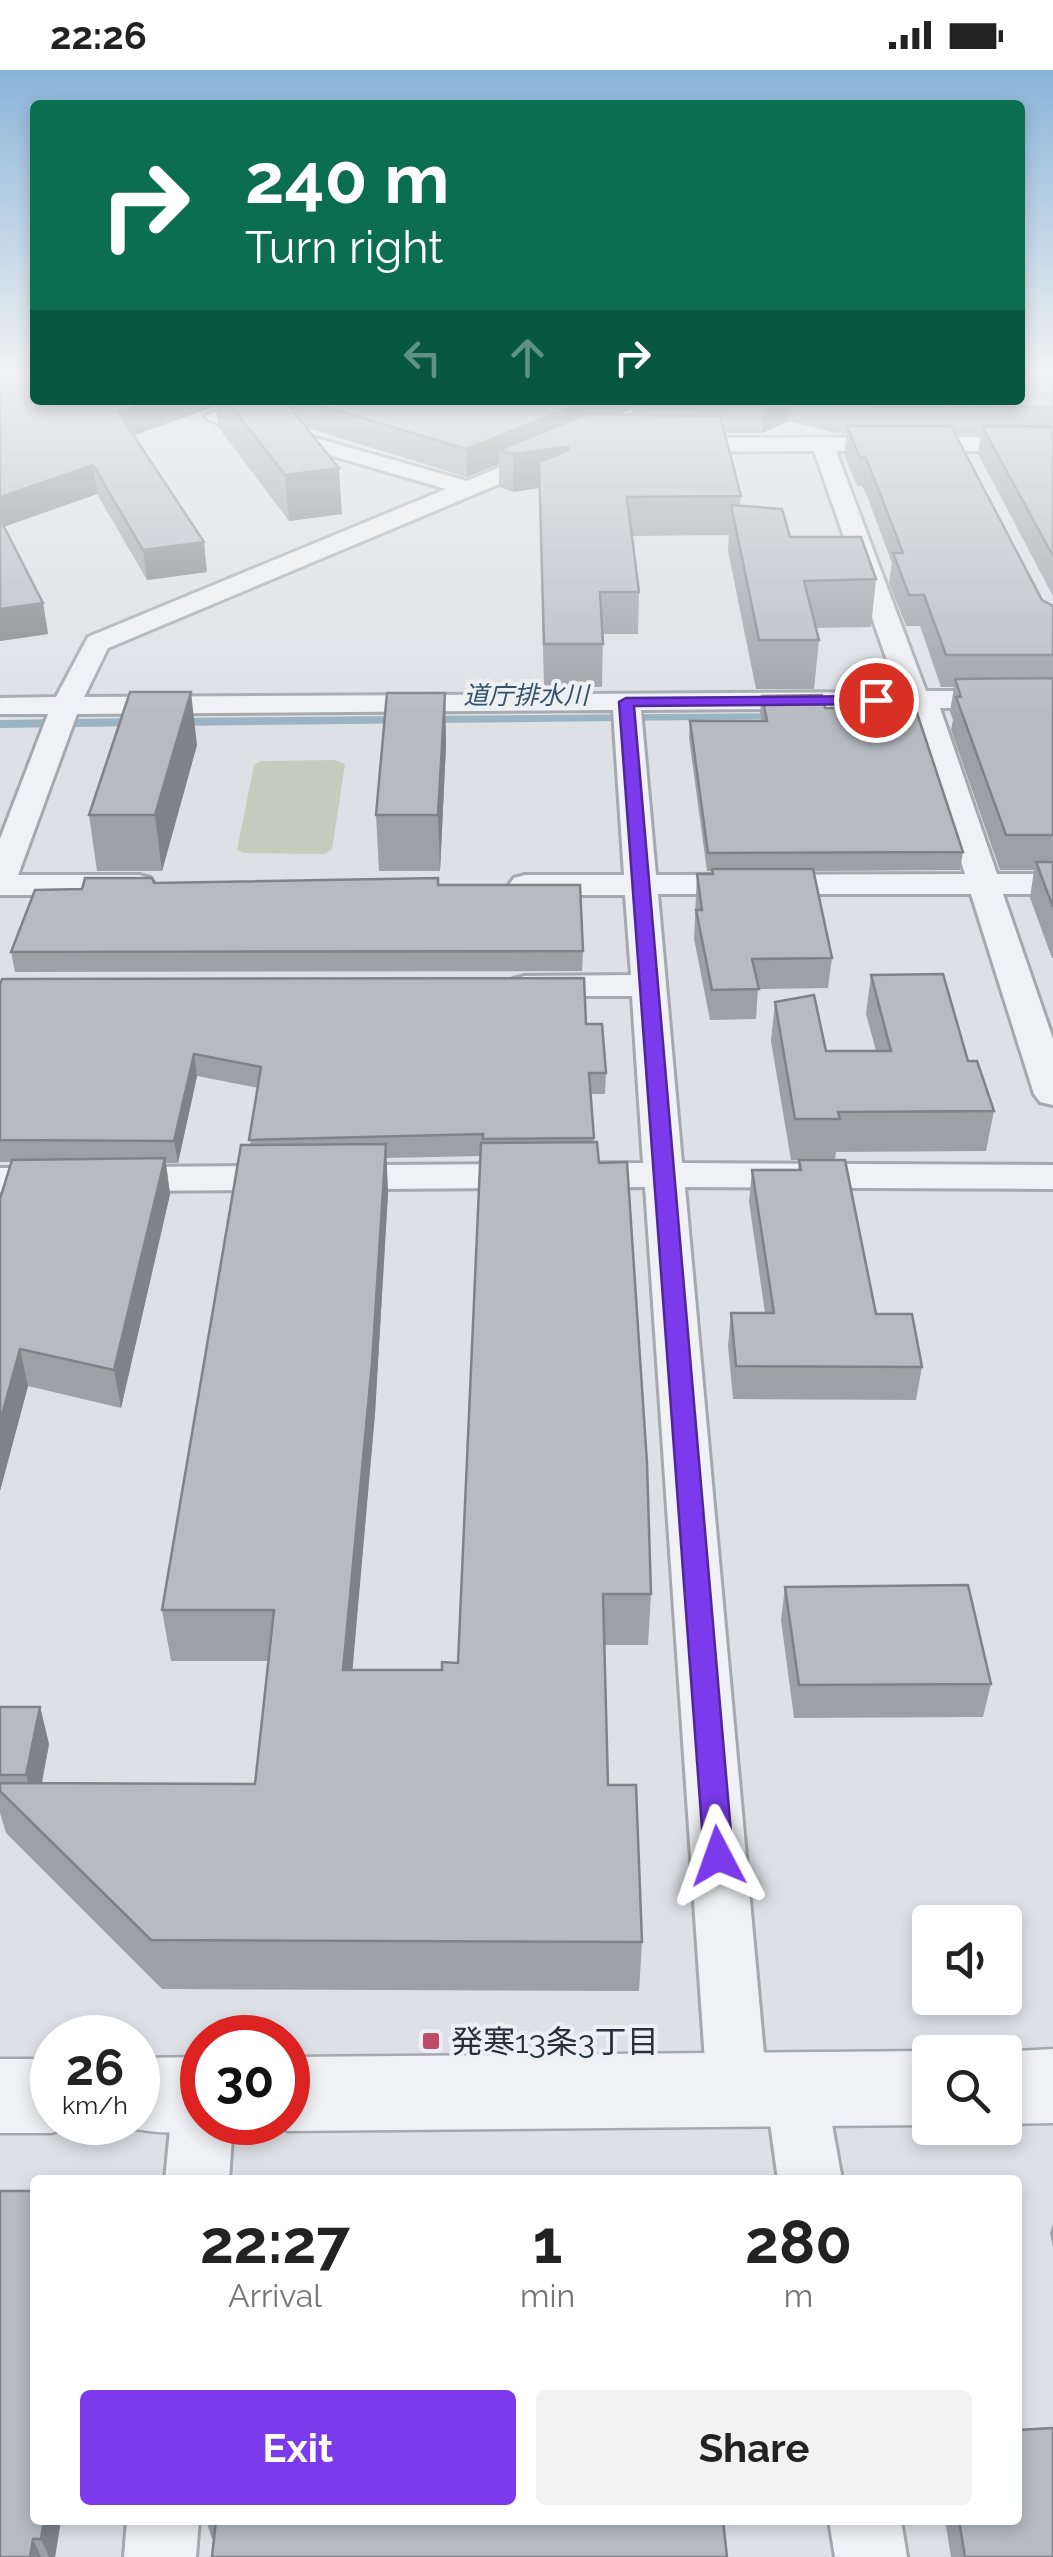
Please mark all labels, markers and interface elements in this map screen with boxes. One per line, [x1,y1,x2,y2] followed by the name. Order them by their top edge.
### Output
[50,13,147,58] text: 22:26
[245,137,449,219] text: 240 m
[80,140,210,270] icon: right
[245,221,443,274] text: Turn right
[395,330,450,385] icon: left
[500,330,555,385] icon: ahead
[605,330,660,385] icon: right
[834,658,919,743] pin
[849,673,904,728] icon: arrive
[463,680,591,710] water label: 道庁排水川
[666,1804,770,1908] position arrow
[912,1905,1022,2145] map controls
[912,1905,1022,2015] button: sound
[180,2015,310,2145] speed limit sign: 30
[451,2023,659,2060] place label: 発寒13条3丁目
[420,2030,442,2052] marker: 発寒13条3丁目
[912,2035,1022,2145] button: search
[66,2038,124,2097] text: 26
[62,2090,128,2120] text: km/h
[200,2207,350,2277] text: 22:27
[533,2207,562,2277] text: 1
[745,2207,852,2277] text: 280
[228,2277,322,2314] text: Arrival
[520,2277,575,2314] text: min
[784,2277,813,2314] text: m
[80,2390,516,2505] button: Exit
[536,2390,972,2505] button: Share

